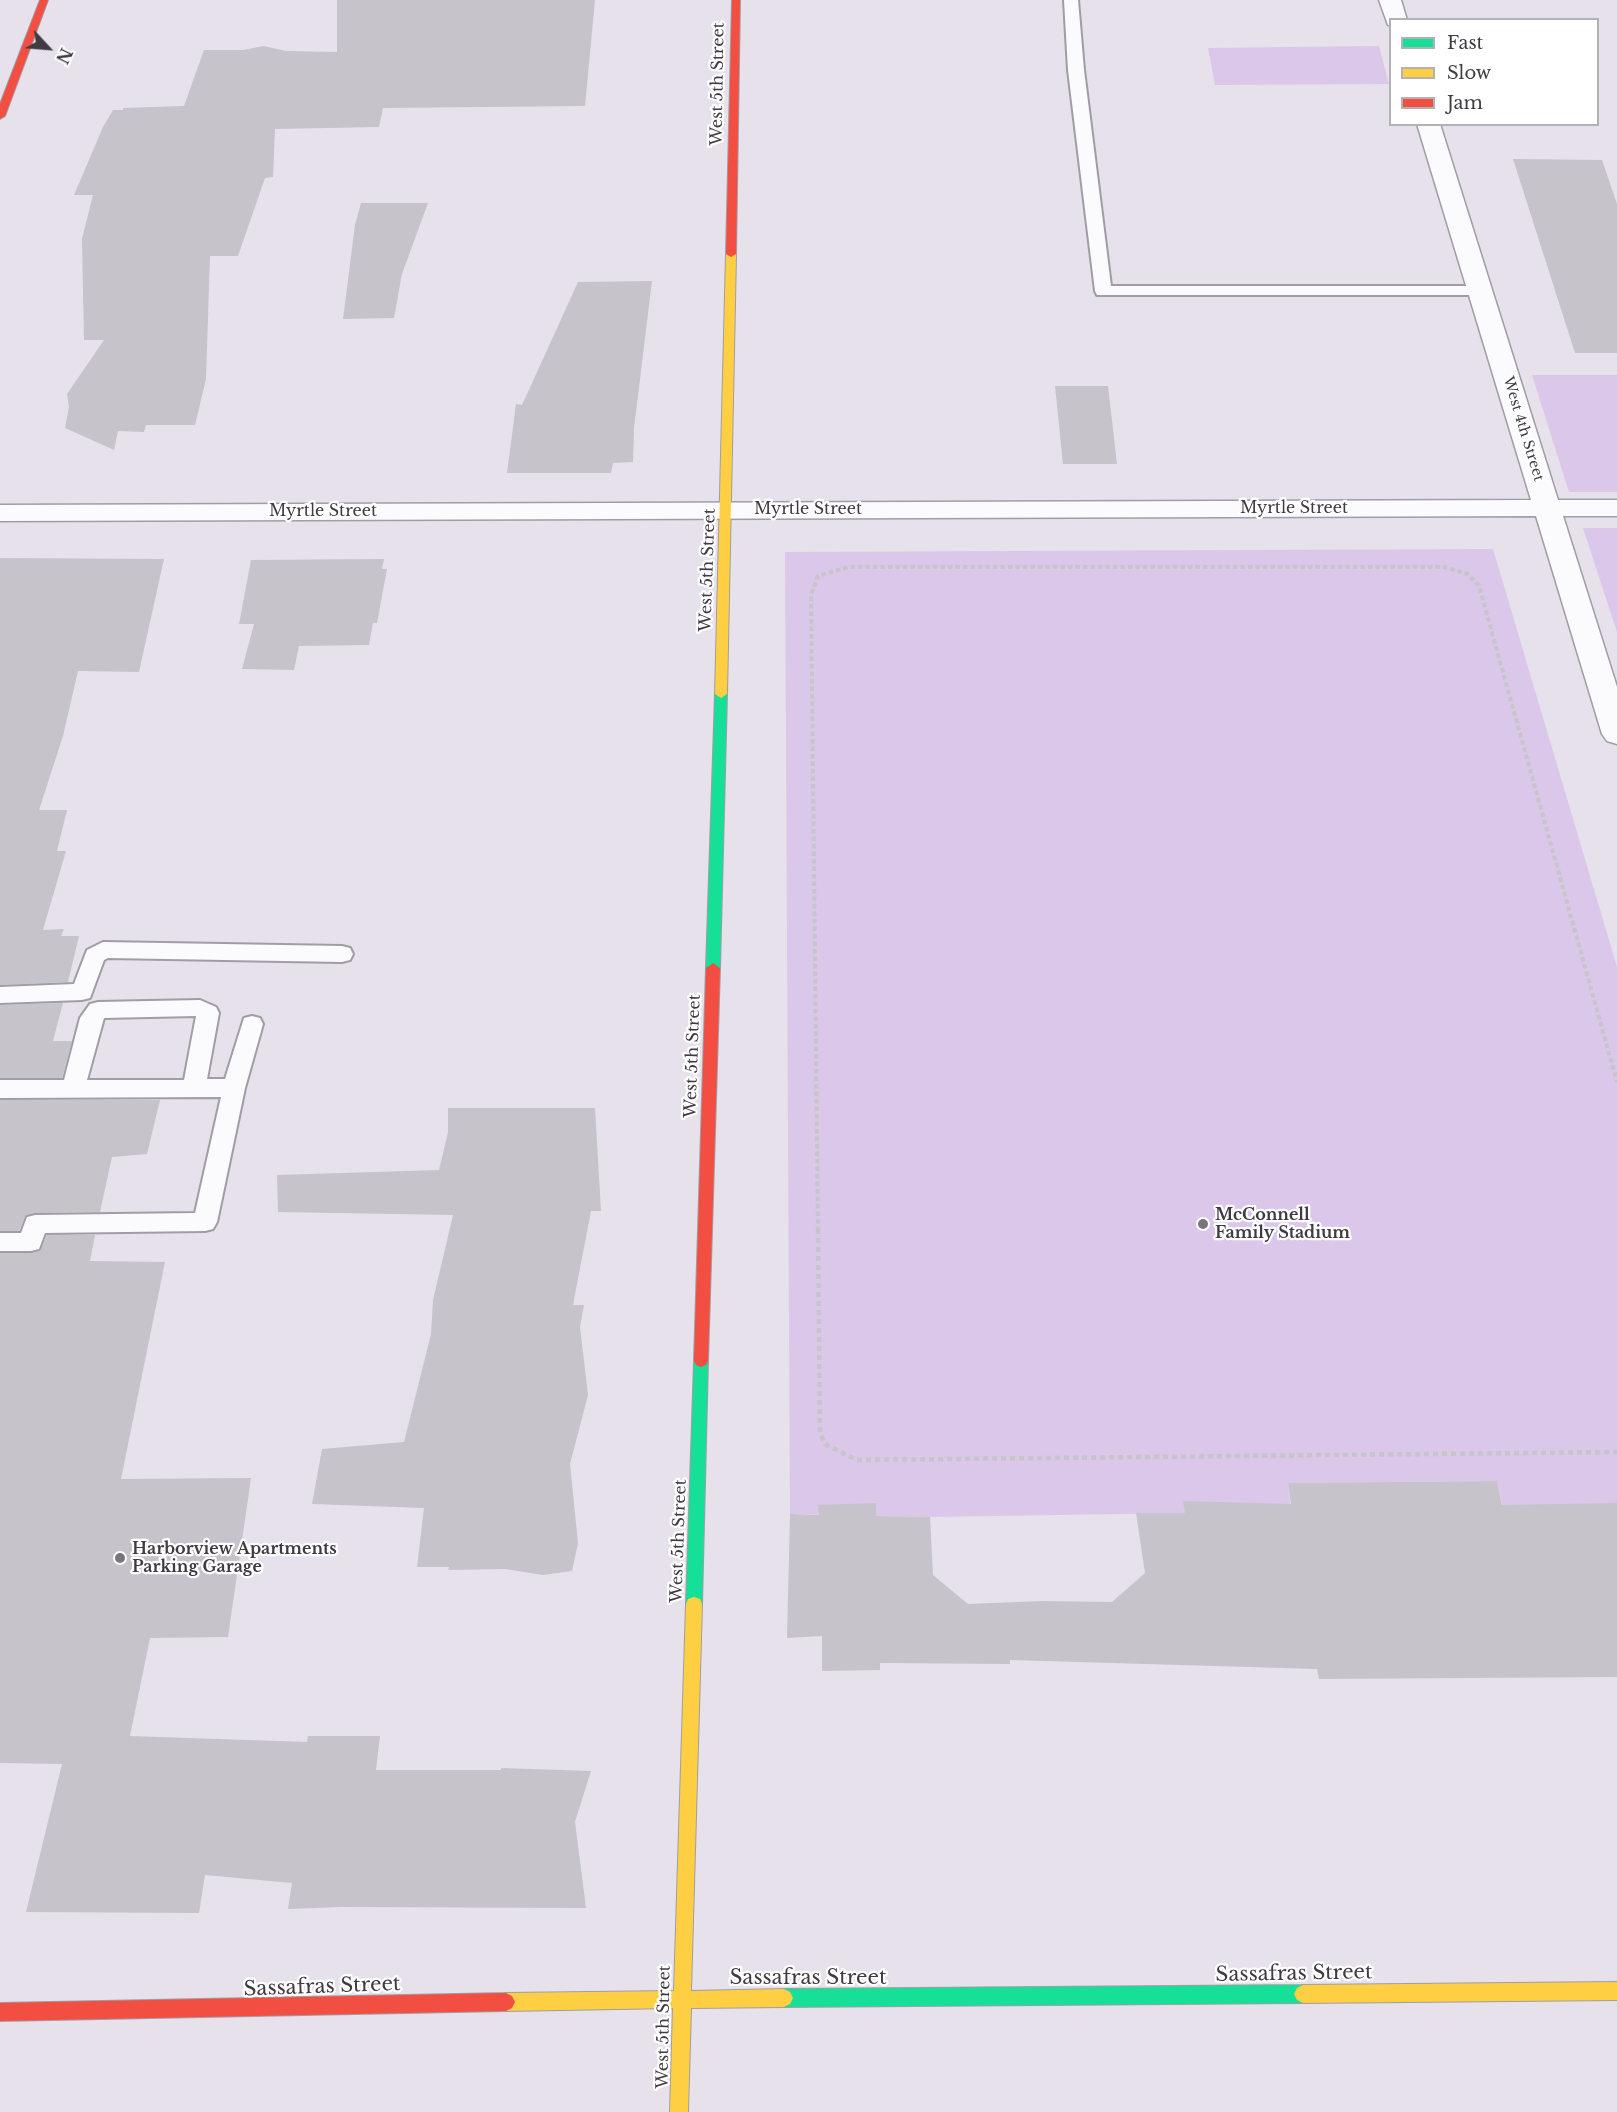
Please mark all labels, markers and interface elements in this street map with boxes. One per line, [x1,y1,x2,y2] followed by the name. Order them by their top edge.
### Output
[18,18,78,78] north arrow
[1389,18,1599,126] legend
[707,22,729,146] street label: West 5th Street
[1447,32,1483,54] text: Fast
[52,45,76,67] text: N
[1447,62,1491,84] text: Slow
[1447,92,1483,114] text: Jam
[1499,375,1547,483] street label: West 4th Street
[1240,498,1348,518] street label: Myrtle Street
[754,499,862,519] street label: Myrtle Street
[269,501,377,521] street label: Myrtle Street
[696,508,720,632] street label: West 5th Street
[681,994,705,1118] street label: West 5th Street
[1215,1205,1350,1243] place label: McConnell Family Stadium
[1196,1217,1210,1231] marker: McConnell Family Stadium
[667,1479,691,1603] street label: West 5th Street
[132,1539,337,1577] place label: Harborview Apartments Parking Garage
[113,1551,127,1565] marker: Harborview Apartments Parking Garage
[1215,1961,1373,1987] street label: Sassafras Street
[653,1965,675,2089] street label: West 5th Street
[729,1966,887,1990] street label: Sassafras Street
[243,1972,401,2002] street label: Sassafras Street

